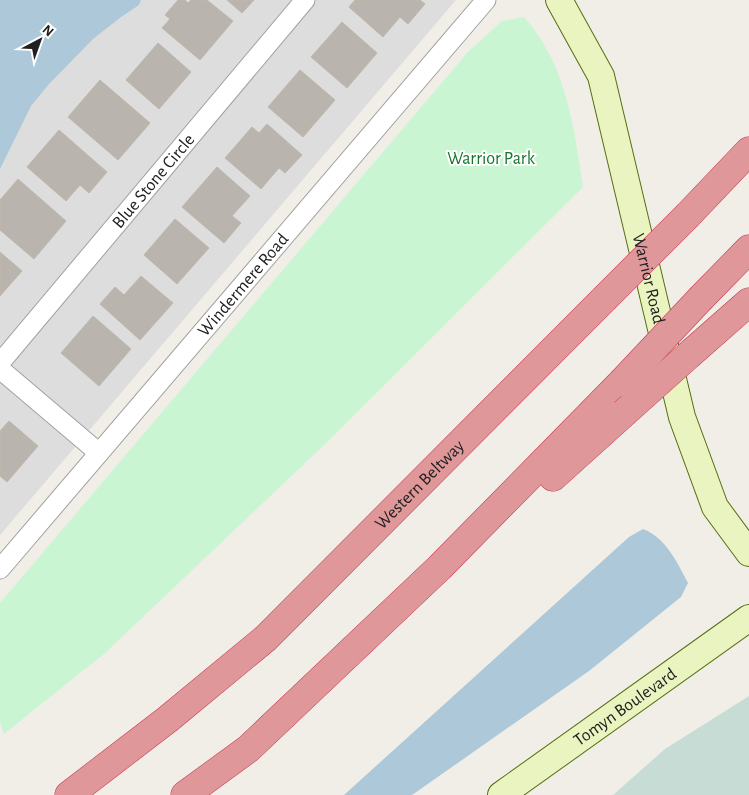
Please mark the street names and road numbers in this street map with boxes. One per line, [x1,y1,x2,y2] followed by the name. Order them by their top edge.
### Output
[109,131,198,232] street label: Blue Stone Circle
[195,230,292,340] street label: Windermere Road
[629,232,668,326] street label: Warrior Road
[372,437,468,533] street label: Western Beltway
[571,665,680,750] street label: Tomyn Boulevard

